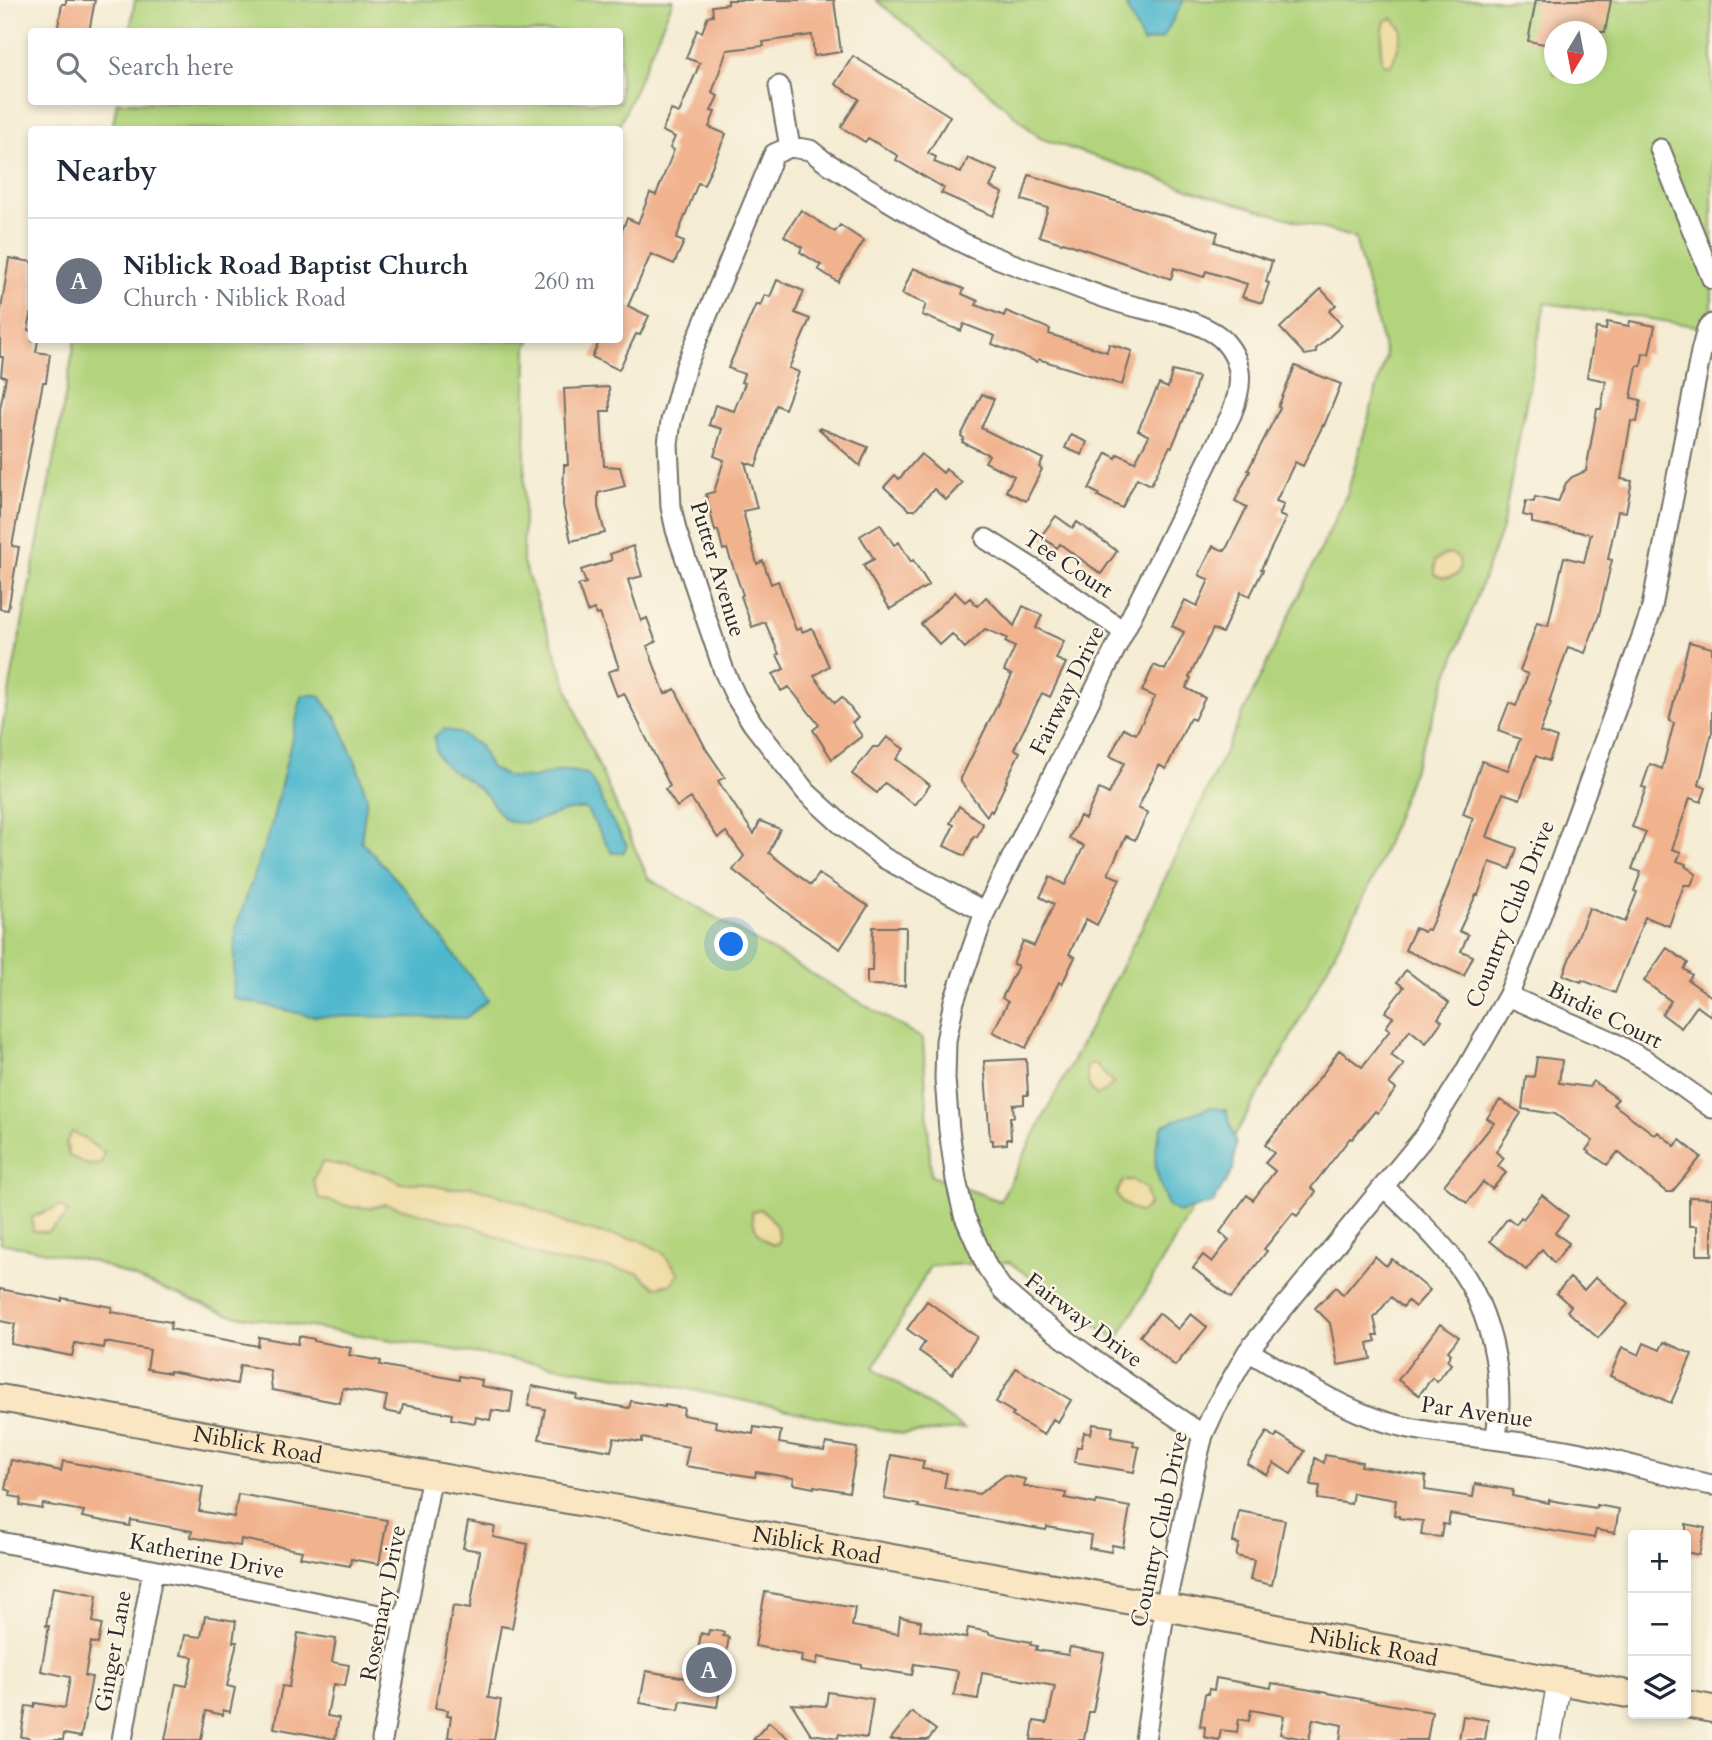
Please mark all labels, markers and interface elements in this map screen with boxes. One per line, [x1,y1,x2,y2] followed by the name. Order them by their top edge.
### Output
[1544,21,1607,84] north arrow
[28,28,623,105] search box
[52,48,90,86] icon: search
[108,49,234,84] text: Search here
[56,151,157,192] text: Nearby
[123,248,469,283] text: Niblick Road Baptist Church
[70,266,88,297] text: A
[534,266,595,297] text: 260 m
[123,283,346,314] text: Church · Niblick Road
[683,497,753,641] street label: Putter Avenue
[1017,523,1119,605] street label: Tee Court
[1022,620,1112,760] street label: Fairway Drive
[1458,816,1562,1012] street label: Country Club Drive
[714,927,748,961] your location
[1542,974,1668,1056] street label: Birdie Court
[1019,1265,1149,1375] street label: Fairway Drive
[1419,1389,1535,1435] street label: Par Avenue
[191,1417,326,1471] street label: Niblick Road
[1123,1428,1195,1630] street label: Country Club Drive
[750,1518,885,1571] street label: Niblick Road
[353,1522,413,1684] street label: Rosemary Drive
[127,1526,287,1586] street label: Katherine Drive
[1628,1530,1691,1719] map controls
[1628,1530,1691,1593] button: +
[87,1588,139,1714] street label: Ginger Lane
[1628,1593,1691,1656] button: −
[1307,1619,1441,1674] street label: Niblick Road
[686,1644,732,1696] pin: A
[1628,1656,1691,1719] button: layers

